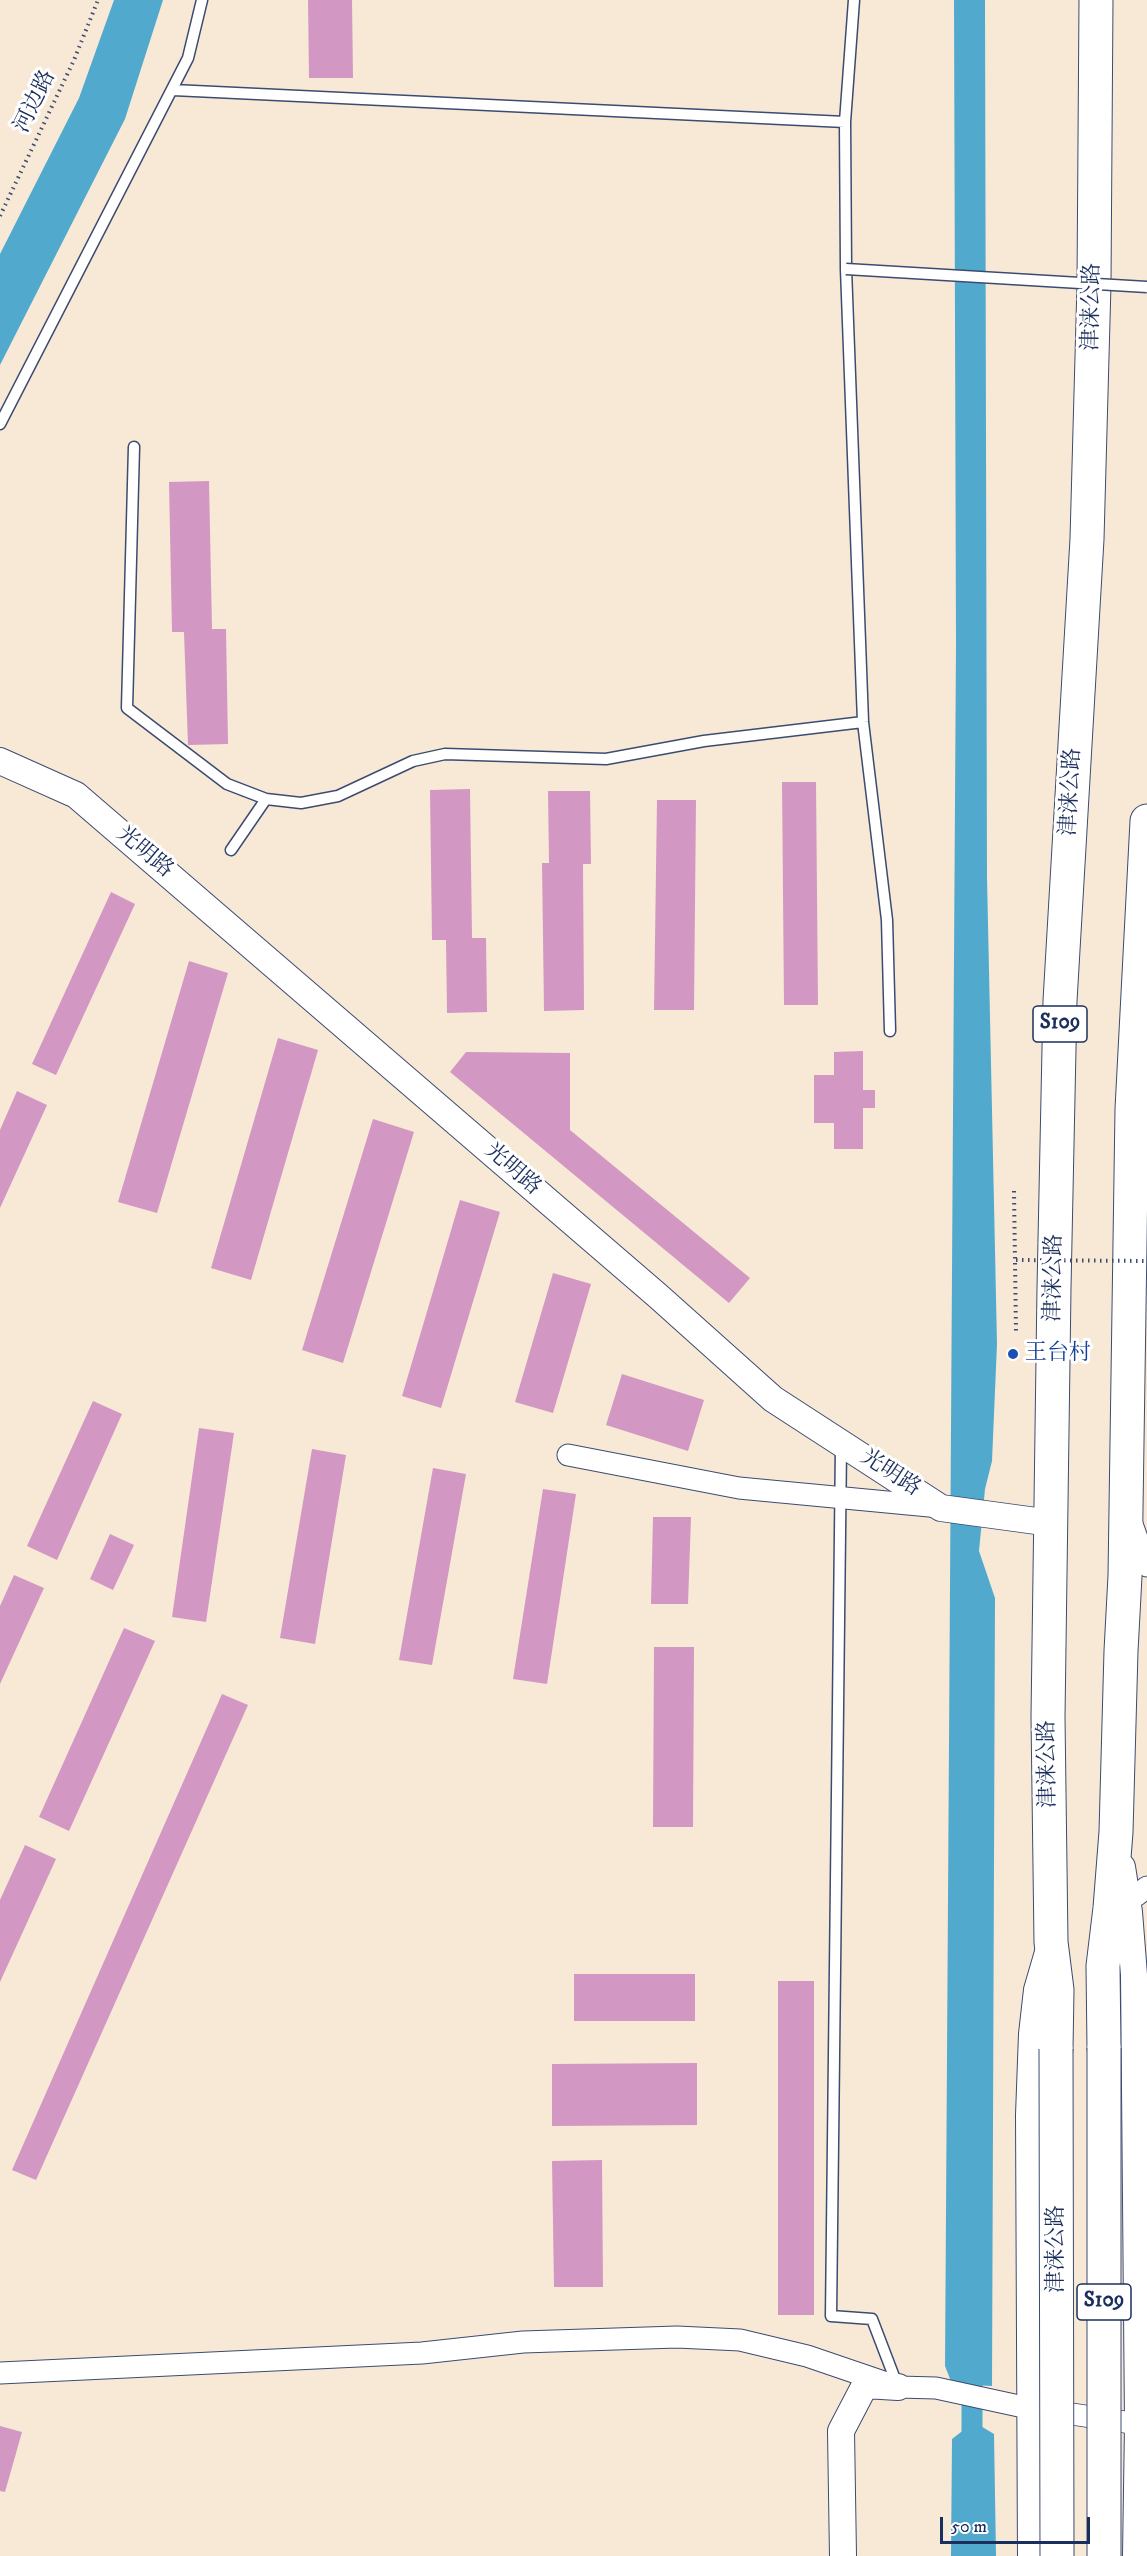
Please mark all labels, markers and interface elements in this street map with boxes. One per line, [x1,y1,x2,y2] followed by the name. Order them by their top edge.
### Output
[10,67,62,137] street label: 河边路
[1079,263,1107,351] street label: 津涞公路
[1057,747,1087,837] street label: 津涞公路
[110,822,178,884] street label: 光明路
[1033,1006,1087,1042] road number: S109
[478,1138,546,1202] street label: 光明路
[1041,1234,1069,1322] street label: 津涞公路
[1025,1341,1091,1367] place label: 王台村
[1006,1347,1020,1361] marker: 王台村
[855,1445,925,1503] street label: 光明路
[1035,1720,1063,1808] street label: 津涞公路
[1044,2205,1070,2293] street label: 津涞公路
[1077,2284,1131,2320] road number: S109
[943,2505,1093,2543] scale bar
[951,2516,987,2538] text: 50 m

